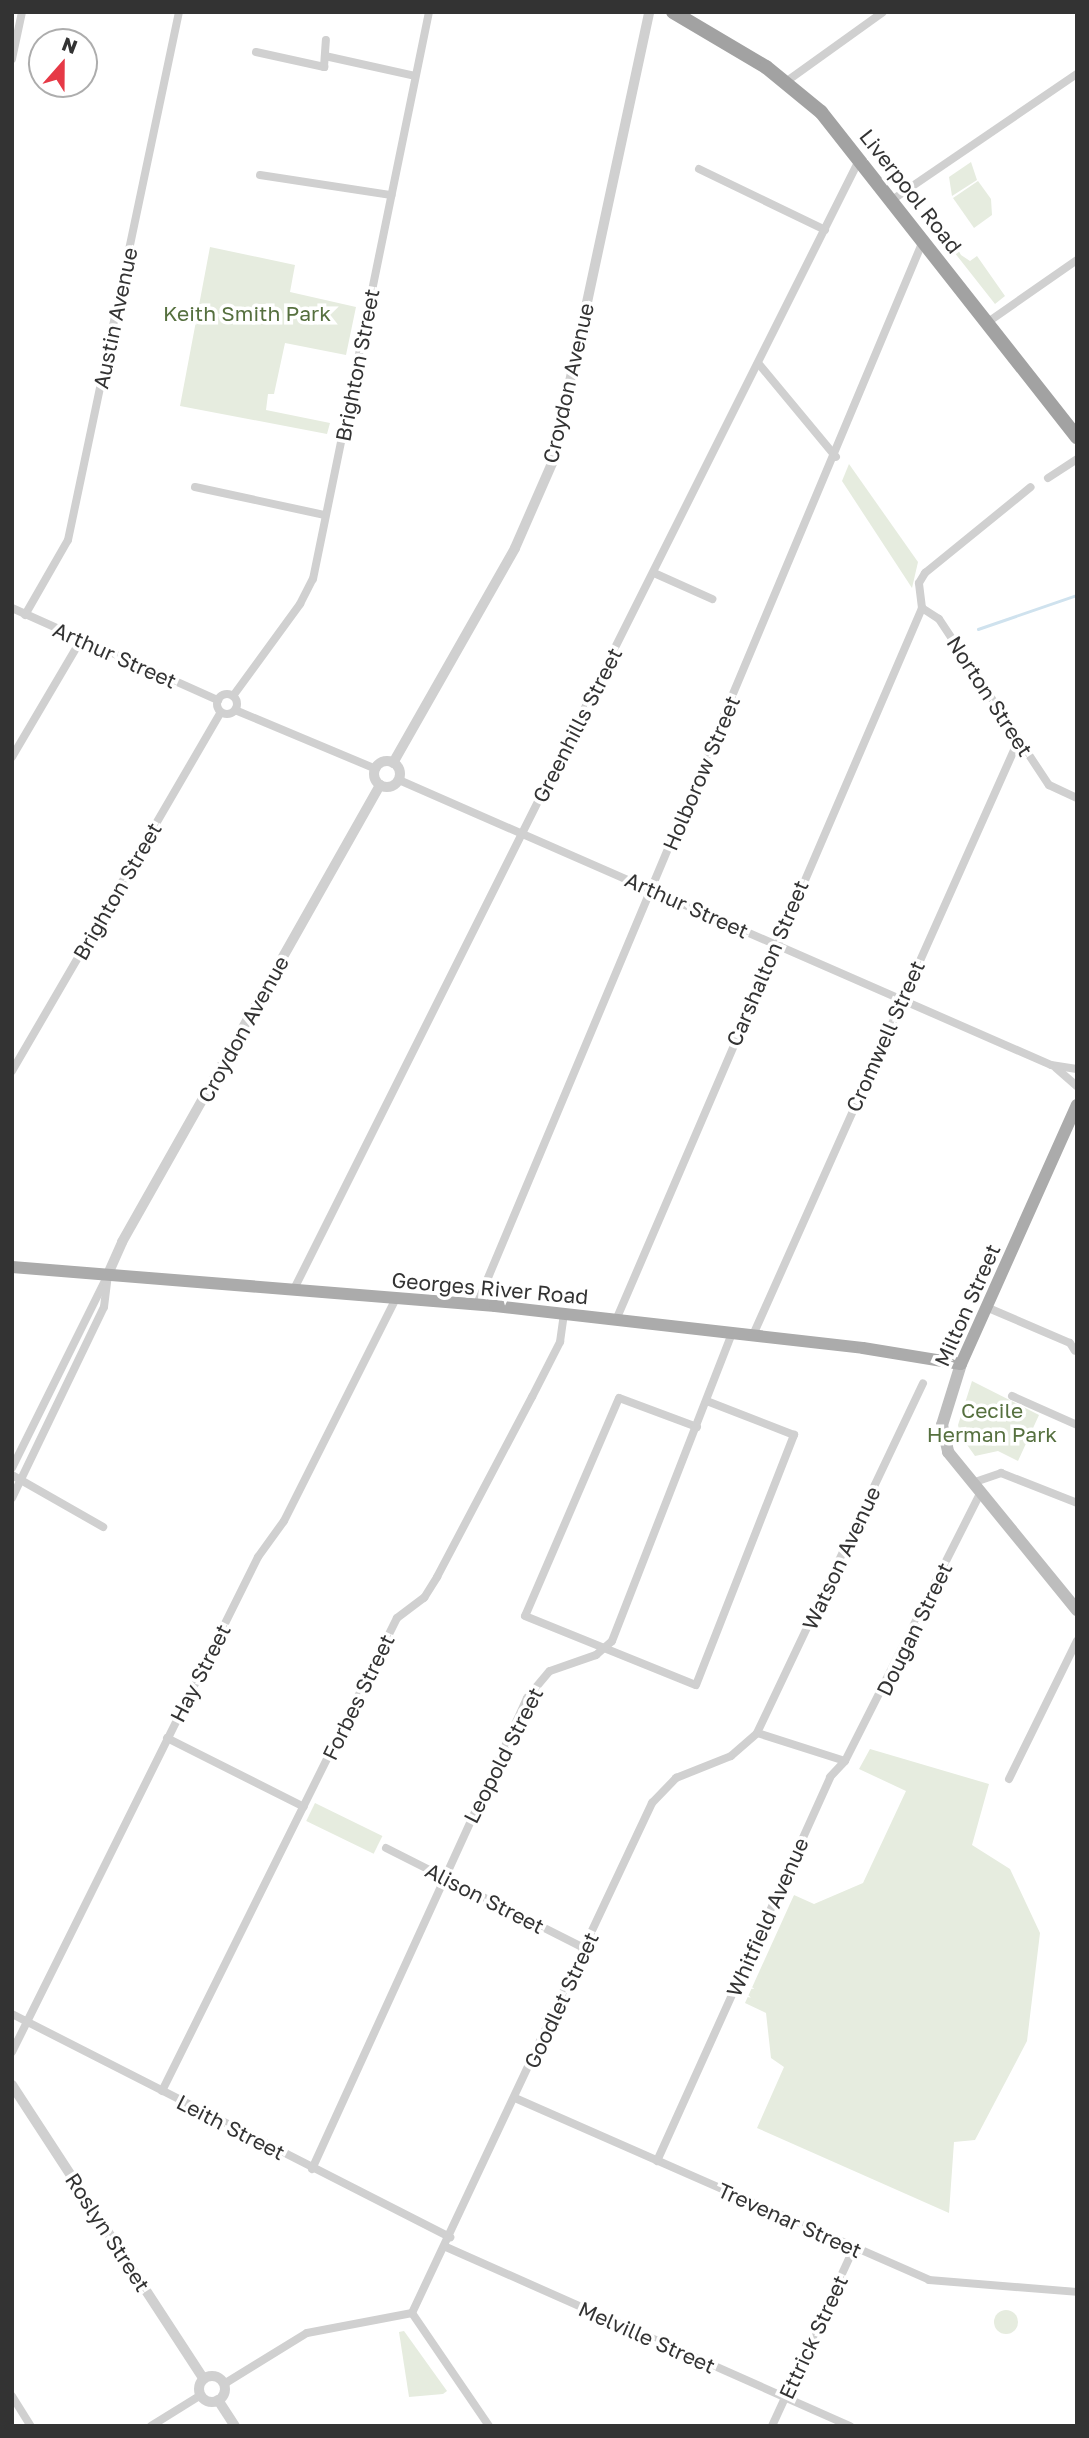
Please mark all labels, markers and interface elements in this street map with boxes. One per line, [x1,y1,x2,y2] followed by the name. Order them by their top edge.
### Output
[28,28,98,98] north arrow
[59,31,81,58] text: N
[855,124,967,258] street label: Liverpool Road
[88,245,142,391] street label: Austin Avenue
[330,287,384,443] street label: Brighton Street
[163,300,331,326] park label: Keith Smith Park
[537,300,599,466] street label: Croydon Avenue
[49,617,181,693] street label: Arthur Street
[942,631,1038,761] street label: Norton Street
[527,643,627,807] street label: Greenhills Street
[657,692,745,854] street label: Holborow Street
[67,818,167,964] street label: Brighton Street
[621,867,753,943] street label: Arthur Street
[721,876,813,1050] street label: Carshalton Street
[192,951,294,1107] street label: Croydon Avenue
[840,956,930,1116] street label: Cromwell Street
[929,1240,1005,1370] street label: Milton Street
[391,1267,589,1309] street label: Georges River Road
[927,1397,1057,1447] park label: Cecile Herman Park
[797,1482,885,1634] street label: Watson Avenue
[871,1558,957,1700] street label: Dougan Street
[165,1620,235,1726] street label: Hay Street
[317,1630,399,1764] street label: Forbes Street
[458,1683,548,1827] street label: Leopold Street
[721,1834,813,2000] street label: Whitfield Avenue
[421,1857,549,1939] street label: Alison Street
[518,1928,604,2072] street label: Goodlet Street
[173,2089,289,2165] street label: Leith Street
[60,2168,156,2296] street label: Roslyn Street
[714,2177,866,2263] street label: Trevenar Street
[773,2271,853,2403] street label: Ettrick Street
[575,2296,719,2378] street label: Melville Street

